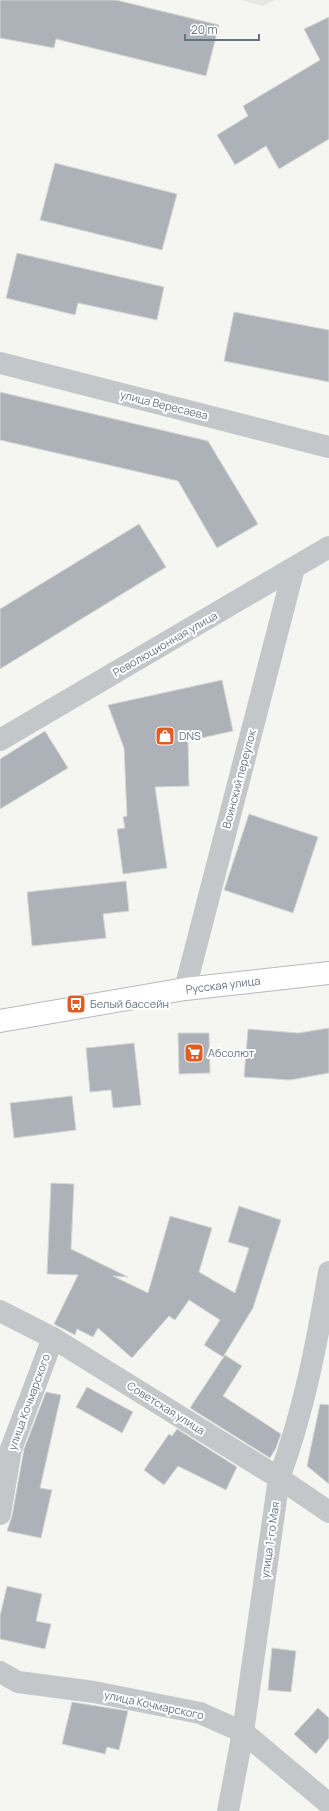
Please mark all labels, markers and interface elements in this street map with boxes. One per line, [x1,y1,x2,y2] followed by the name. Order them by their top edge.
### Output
[185,16,259,42] scale bar
[191,21,218,38] text: 20 m
[119,386,210,423] street label: улица Вересаева
[110,607,220,680] street label: Революционная улица
[154,725,176,747] shop icon: DNS
[218,727,259,830] street label: Воинский переулок
[179,728,201,743] place label: DNS
[185,972,261,997] street label: Русская улица
[65,993,87,1015] bus stop icon: Белый бассейн
[90,996,169,1011] place label: Белый бассейн
[183,1042,205,1064] supermarket icon: Абсолют
[208,1045,255,1060] place label: Абсолют
[4,1351,53,1452] street label: улица Кочмарского
[125,1378,208,1438] street label: Советская улица
[257,1501,282,1579] street label: улица 1-го Мая
[103,1687,206,1723] street label: улица Кочмарского

